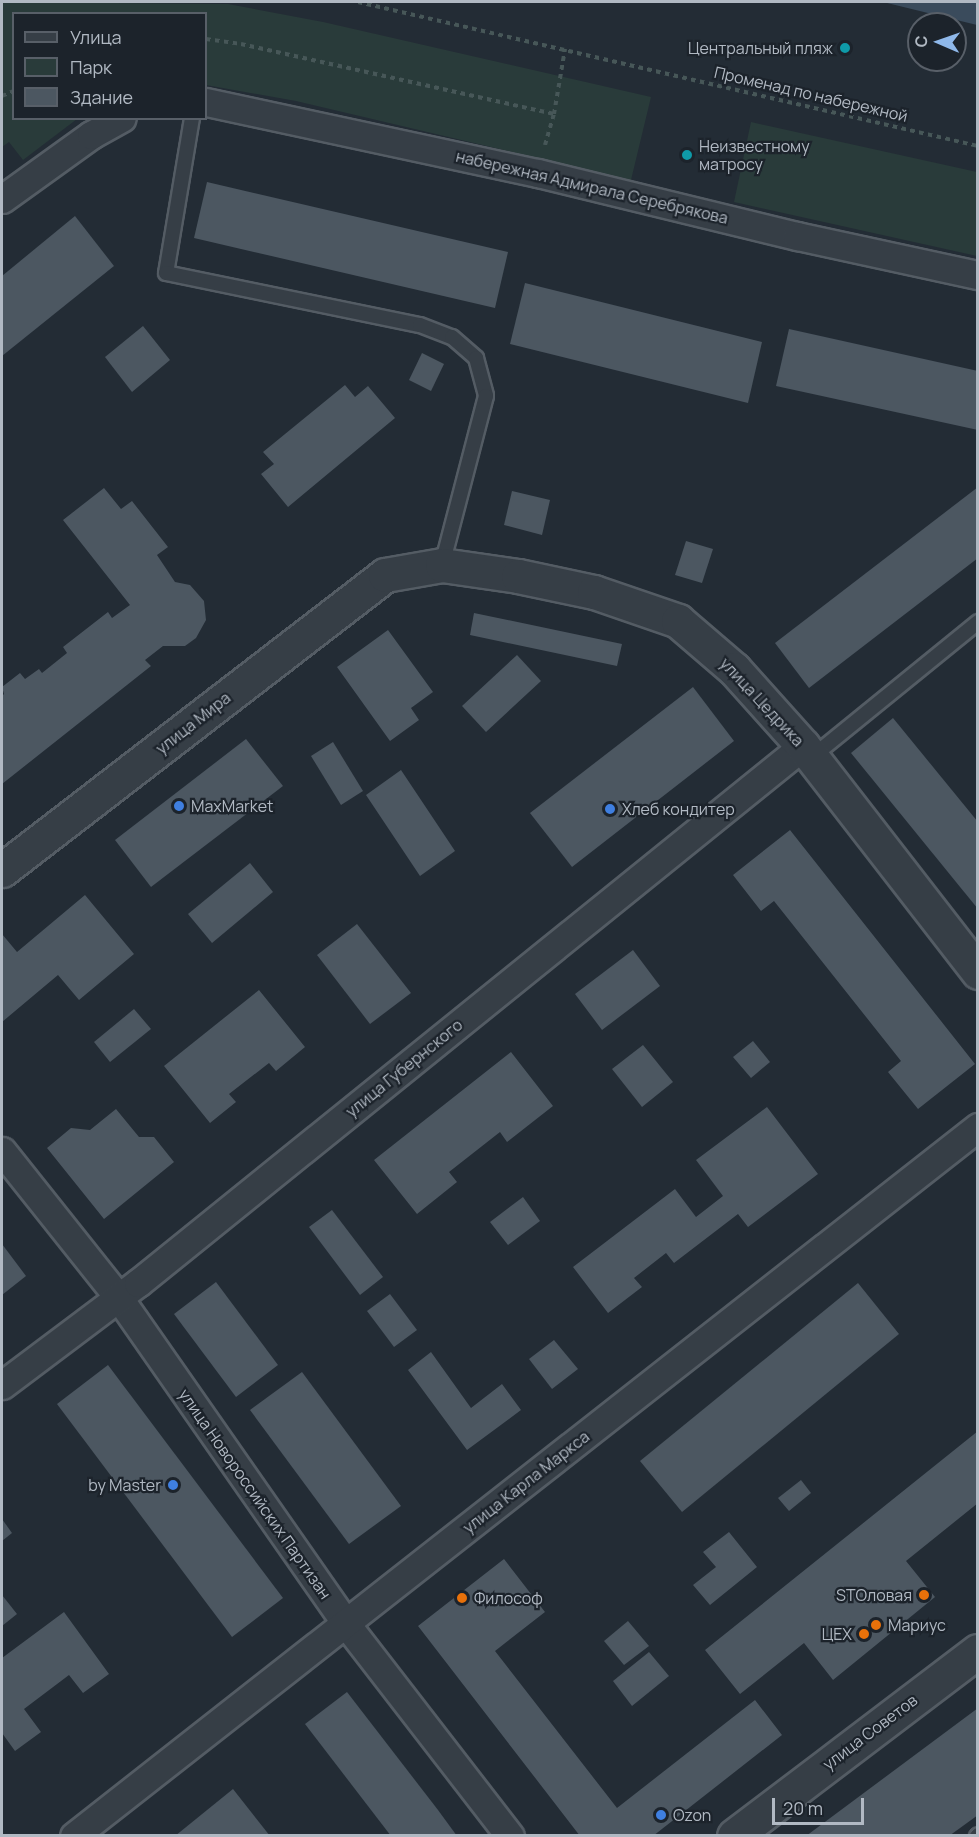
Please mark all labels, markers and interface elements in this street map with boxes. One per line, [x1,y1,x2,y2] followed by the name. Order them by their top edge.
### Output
[12,12,207,120] legend
[907,12,967,72] north arrow
[70,25,122,49] text: Улица
[910,35,932,48] text: С
[688,38,833,58] place label: Центральный пляж
[838,41,852,55] marker: Центральный пляж
[70,55,112,79] text: Парк
[712,62,910,126] street label: Променад по набережной
[70,85,133,109] text: Здание
[699,136,810,174] place label: Неизвестному матросу
[454,146,730,228] street label: набережная Адмирала Серебрякова
[680,148,694,162] marker: Неизвестному матросу
[716,654,808,750] street label: улица Цедрика
[152,688,234,758] street label: улица Мира
[191,796,273,816] place label: MaxMarket
[172,799,186,813] marker: MaxMarket
[622,799,735,819] place label: Хлеб кондитер
[603,802,617,816] marker: Хлеб кондитер
[342,1015,466,1121] street label: улица Губернского
[175,1385,335,1603] street label: улица Новороссийских Партизан
[459,1427,593,1537] street label: улица Карла Маркса
[88,1475,161,1495] place label: by Master
[166,1478,180,1492] marker: by Master
[836,1585,912,1605] place label: STOловая
[474,1588,543,1608] place label: Философ
[917,1588,931,1602] marker: STOловая
[455,1591,469,1605] marker: Философ
[888,1615,946,1635] place label: Мариус
[869,1618,883,1632] marker: Мариус
[822,1624,852,1644] place label: ЦЕХ
[857,1627,871,1641] marker: ЦЕХ
[819,1690,921,1774] street label: улица Советов
[775,1786,866,1824] scale bar
[783,1796,823,1820] text: 20 m
[673,1805,711,1825] place label: Ozon
[654,1808,668,1822] marker: Ozon

